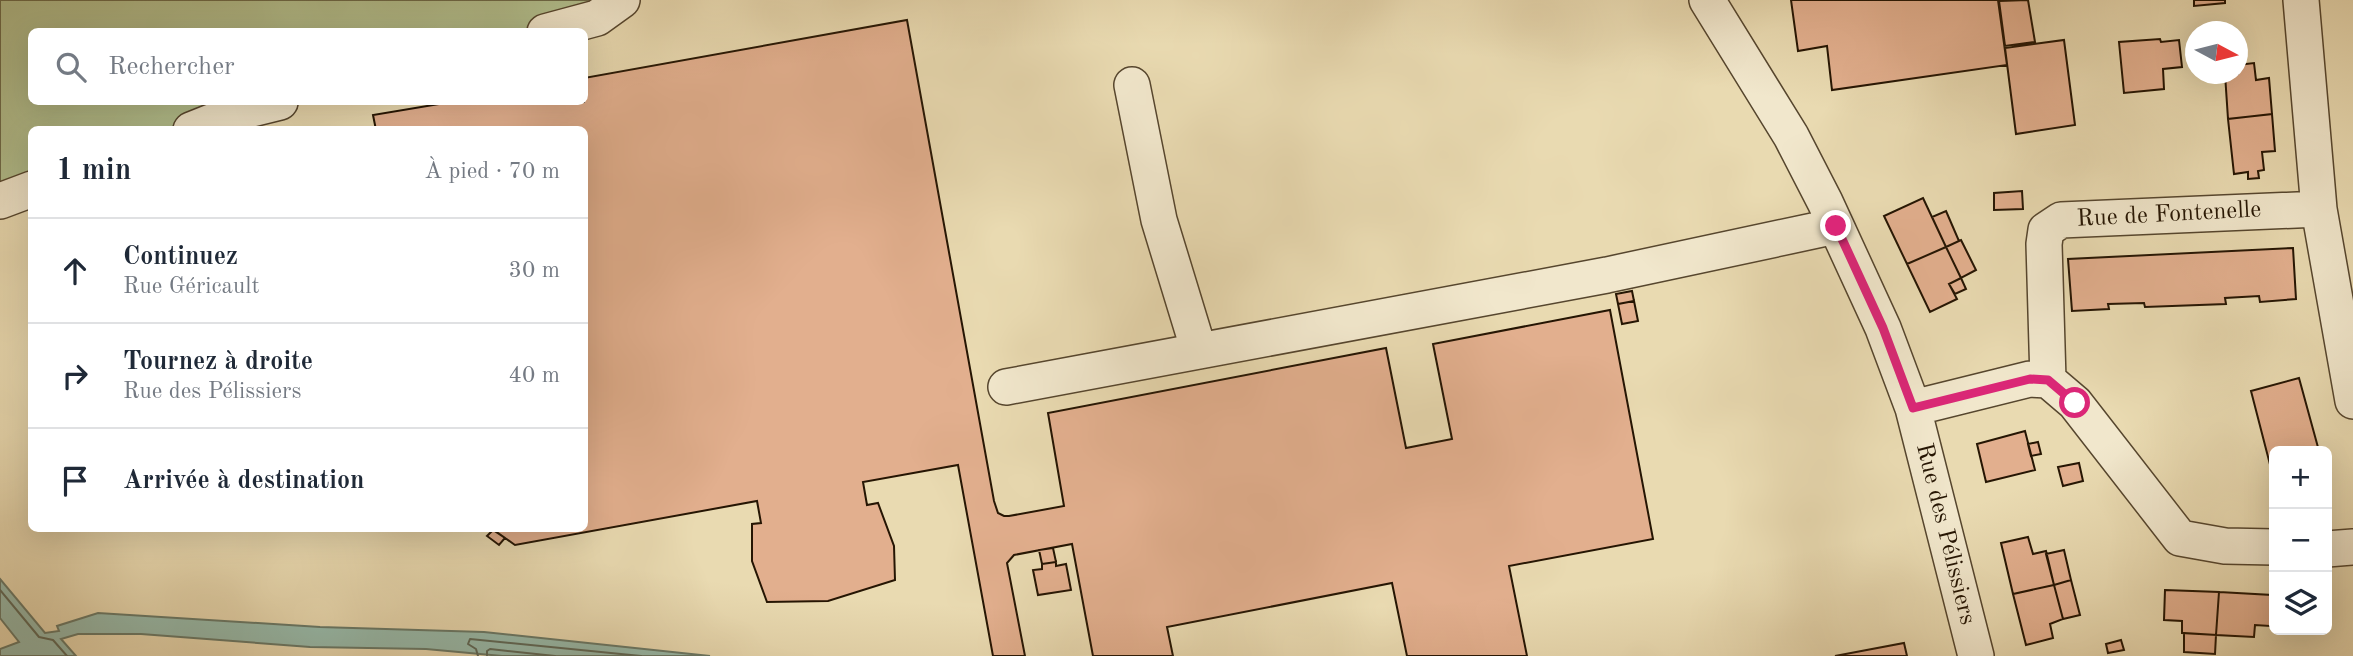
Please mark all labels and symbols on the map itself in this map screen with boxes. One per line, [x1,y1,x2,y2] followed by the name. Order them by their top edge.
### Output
[2185,21,2248,84] north arrow
[2076,198,2262,232] street label: Rue de Fontenelle
[1820,210,1851,241] route end
[2059,387,2090,418] route start
[1911,441,1979,627] street label: Rue des Pélissiers

